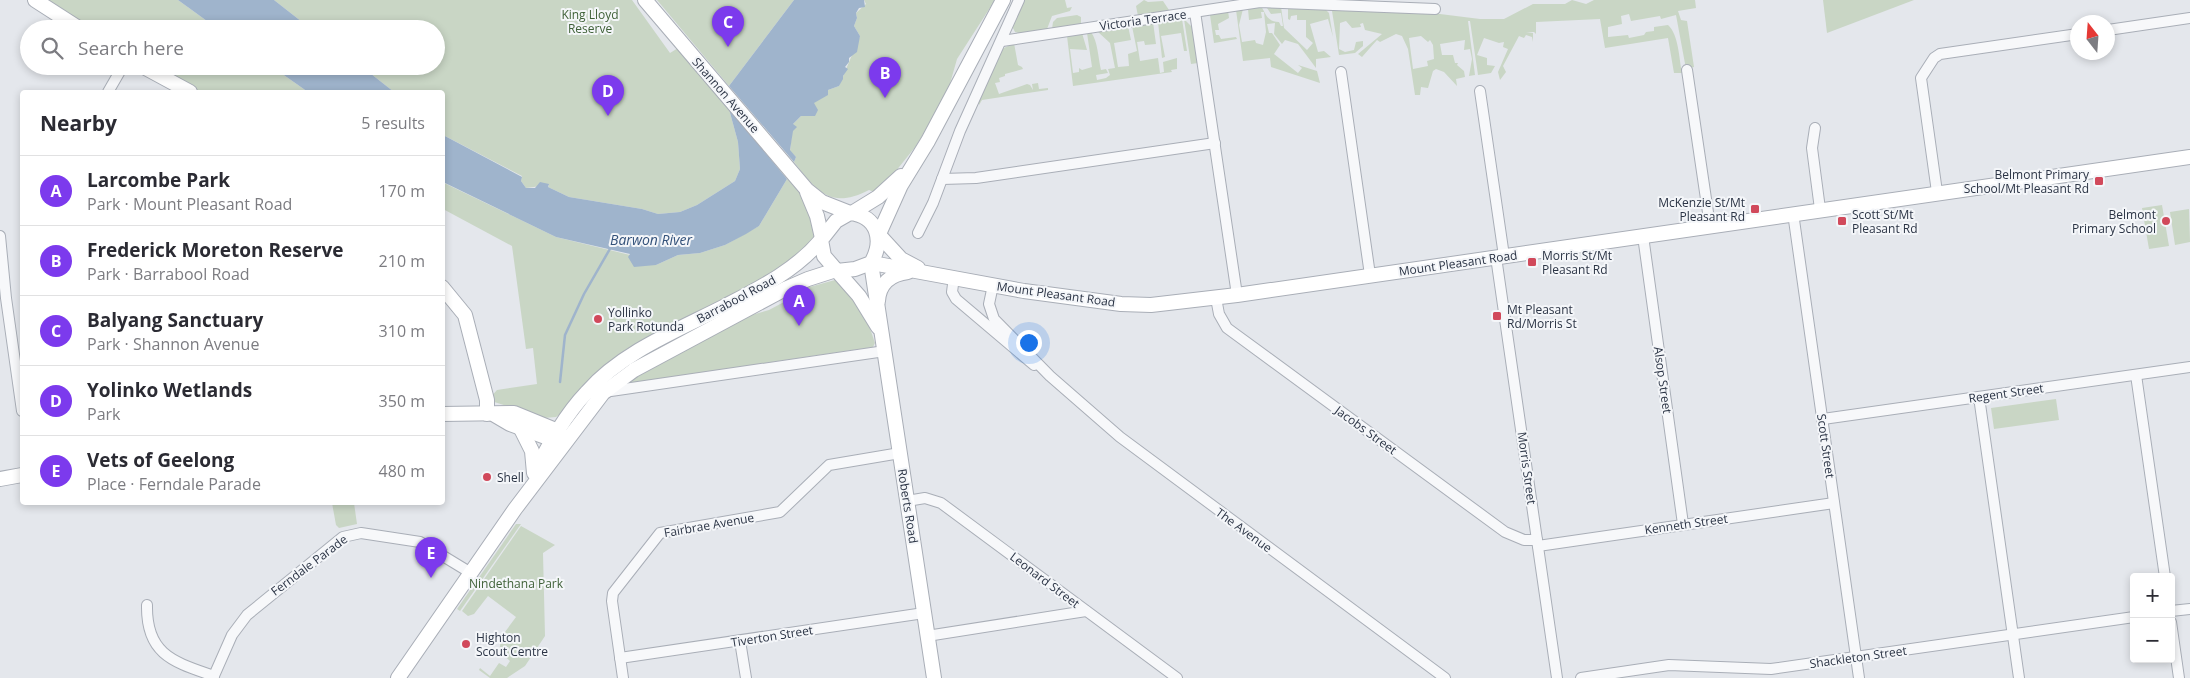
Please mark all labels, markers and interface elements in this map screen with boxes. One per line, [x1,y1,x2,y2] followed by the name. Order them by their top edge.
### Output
[1099,5,1188,35] street label: Victoria Terrace
[561,6,619,37] park label: King Lloyd Reserve
[712,6,744,47] pin: C
[2070,15,2115,60] north arrow
[20,20,445,75] search box
[38,34,66,62] icon: search
[78,35,184,61] text: Search here
[688,54,764,137] street label: Shannon Avenue
[869,57,901,98] pin: B
[592,75,624,116] pin: D
[40,109,117,137] text: Nearby
[361,112,425,134] text: 5 results
[1964,166,2090,197] place label: Belmont Primary School/Mt Pleasant Rd
[87,167,230,193] text: Larcombe Park
[2093,175,2105,187] marker: Belmont Primary School/Mt Pleasant Rd
[50,180,62,202] text: A
[379,180,425,202] text: 170 m
[87,193,292,215] text: Park · Mount Pleasant Road
[1658,194,1745,225] place label: McKenzie St/Mt Pleasant Rd
[1749,203,1761,215] marker: McKenzie St/Mt Pleasant Rd
[1852,206,1918,237] place label: Scott St/Mt Pleasant Rd
[2072,206,2156,237] place label: Belmont Primary School
[1836,215,1848,227] marker: Scott St/Mt Pleasant Rd
[2160,215,2172,227] marker: Belmont Primary School
[610,230,692,249] water label: Barwon River
[87,237,344,263] text: Frederick Moreton Reserve
[1398,246,1518,280] street label: Mount Pleasant Road
[1542,247,1612,278] place label: Morris St/Mt Pleasant Rd
[51,250,61,272] text: B
[379,250,425,272] text: 210 m
[1526,256,1538,268] marker: Morris St/Mt Pleasant Rd
[87,263,250,285] text: Park · Barrabool Road
[693,271,779,327] street label: Barrabool Road
[996,277,1116,311] street label: Mount Pleasant Road
[783,285,815,326] pin: A
[1507,301,1577,332] place label: Mt Pleasant Rd/Morris St
[608,304,684,335] place label: Yollinko Park Rotunda
[87,307,263,333] text: Balyang Sanctuary
[1491,310,1503,322] marker: Mt Pleasant Rd/Morris St
[592,313,604,325] marker: Yollinko Park Rotunda
[51,320,61,342] text: C
[379,320,425,342] text: 310 m
[1016,330,1042,356] your location
[87,333,259,355] text: Park · Shannon Avenue
[1650,345,1676,415] street label: Alsop Street
[87,377,252,403] text: Yolinko Wetlands
[1967,379,2045,407] street label: Regent Street
[50,390,62,412] text: D
[379,390,425,412] text: 350 m
[1331,401,1400,458] street label: Jacobs Street
[87,403,120,425] text: Park
[1813,413,1839,479] street label: Scott Street
[1513,431,1541,505] street label: Morris Street
[87,447,234,473] text: Vets of Geelong
[52,460,60,482] text: E
[379,460,425,482] text: 480 m
[894,467,922,545] street label: Roberts Road
[497,469,524,486] place label: Shell
[481,471,493,483] marker: Shell
[87,473,261,495] text: Place · Ferndale Parade
[1212,504,1276,556] street label: The Avenue
[663,509,756,541] street label: Fairbrae Avenue
[1643,510,1729,538] street label: Kenneth Street
[267,530,351,599] street label: Ferndale Parade
[415,537,447,578] pin: E
[1007,548,1083,612] street label: Leonard Street
[2130,573,2175,663] map controls
[2130,573,2175,618] button: +
[469,575,564,592] park label: Nindethana Park
[2130,618,2175,663] button: −
[730,621,814,651] street label: Tiverton Street
[476,629,548,660] place label: Highton Scout Centre
[460,638,472,650] marker: Highton Scout Centre
[1808,642,1908,672] street label: Shackleton Street

